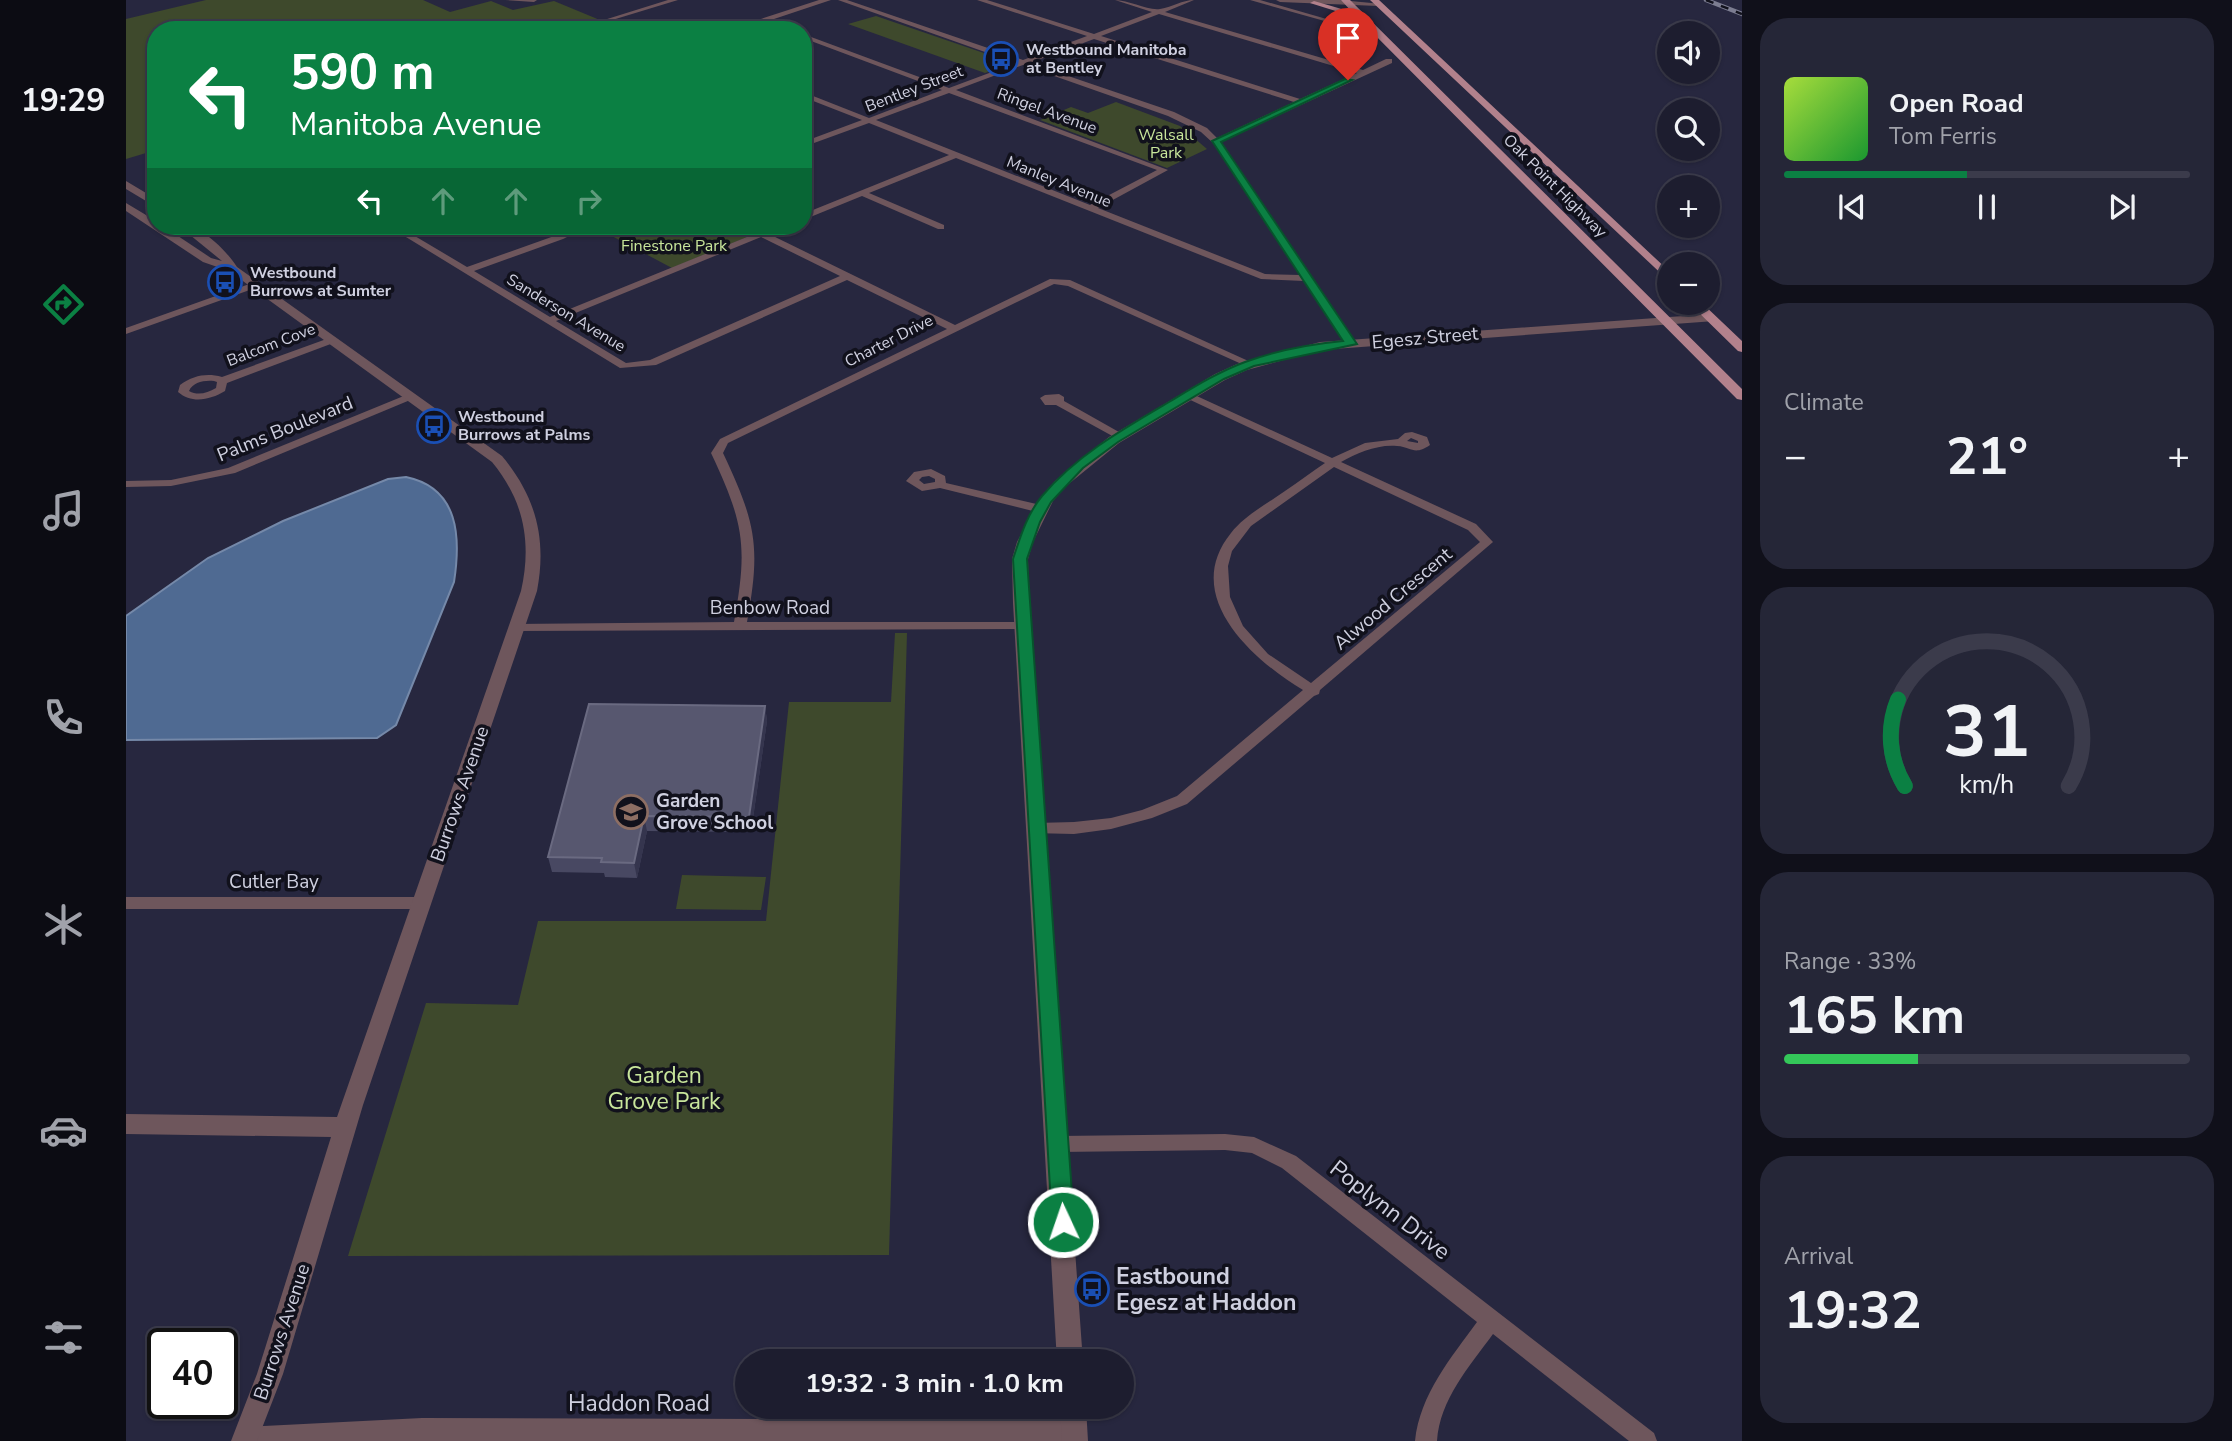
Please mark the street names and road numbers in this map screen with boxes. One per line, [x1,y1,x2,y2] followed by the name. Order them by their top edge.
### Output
[862,60,966,118] street label: Bentley Street
[994,83,1100,139] street label: Ringel Avenue
[1498,129,1612,243] street label: Oak Point Highway
[1003,151,1115,213] street label: Manley Avenue
[502,269,630,357] street label: Sanderson Avenue
[841,309,937,373] street label: Charter Drive
[223,318,319,372] street label: Balcom Cove
[1371,320,1480,356] street label: Egesz Street
[213,390,357,468] street label: Palms Boulevard
[1328,542,1458,656] street label: Alwood Crescent
[710,595,830,621] street label: Benbow Road
[425,723,495,865] street label: Burrows Avenue
[229,869,319,895] street label: Cutler Bay
[1323,1153,1457,1267] street label: Poplynn Drive
[248,1261,316,1403] street label: Burrows Avenue
[568,1388,710,1419] street label: Haddon Road

